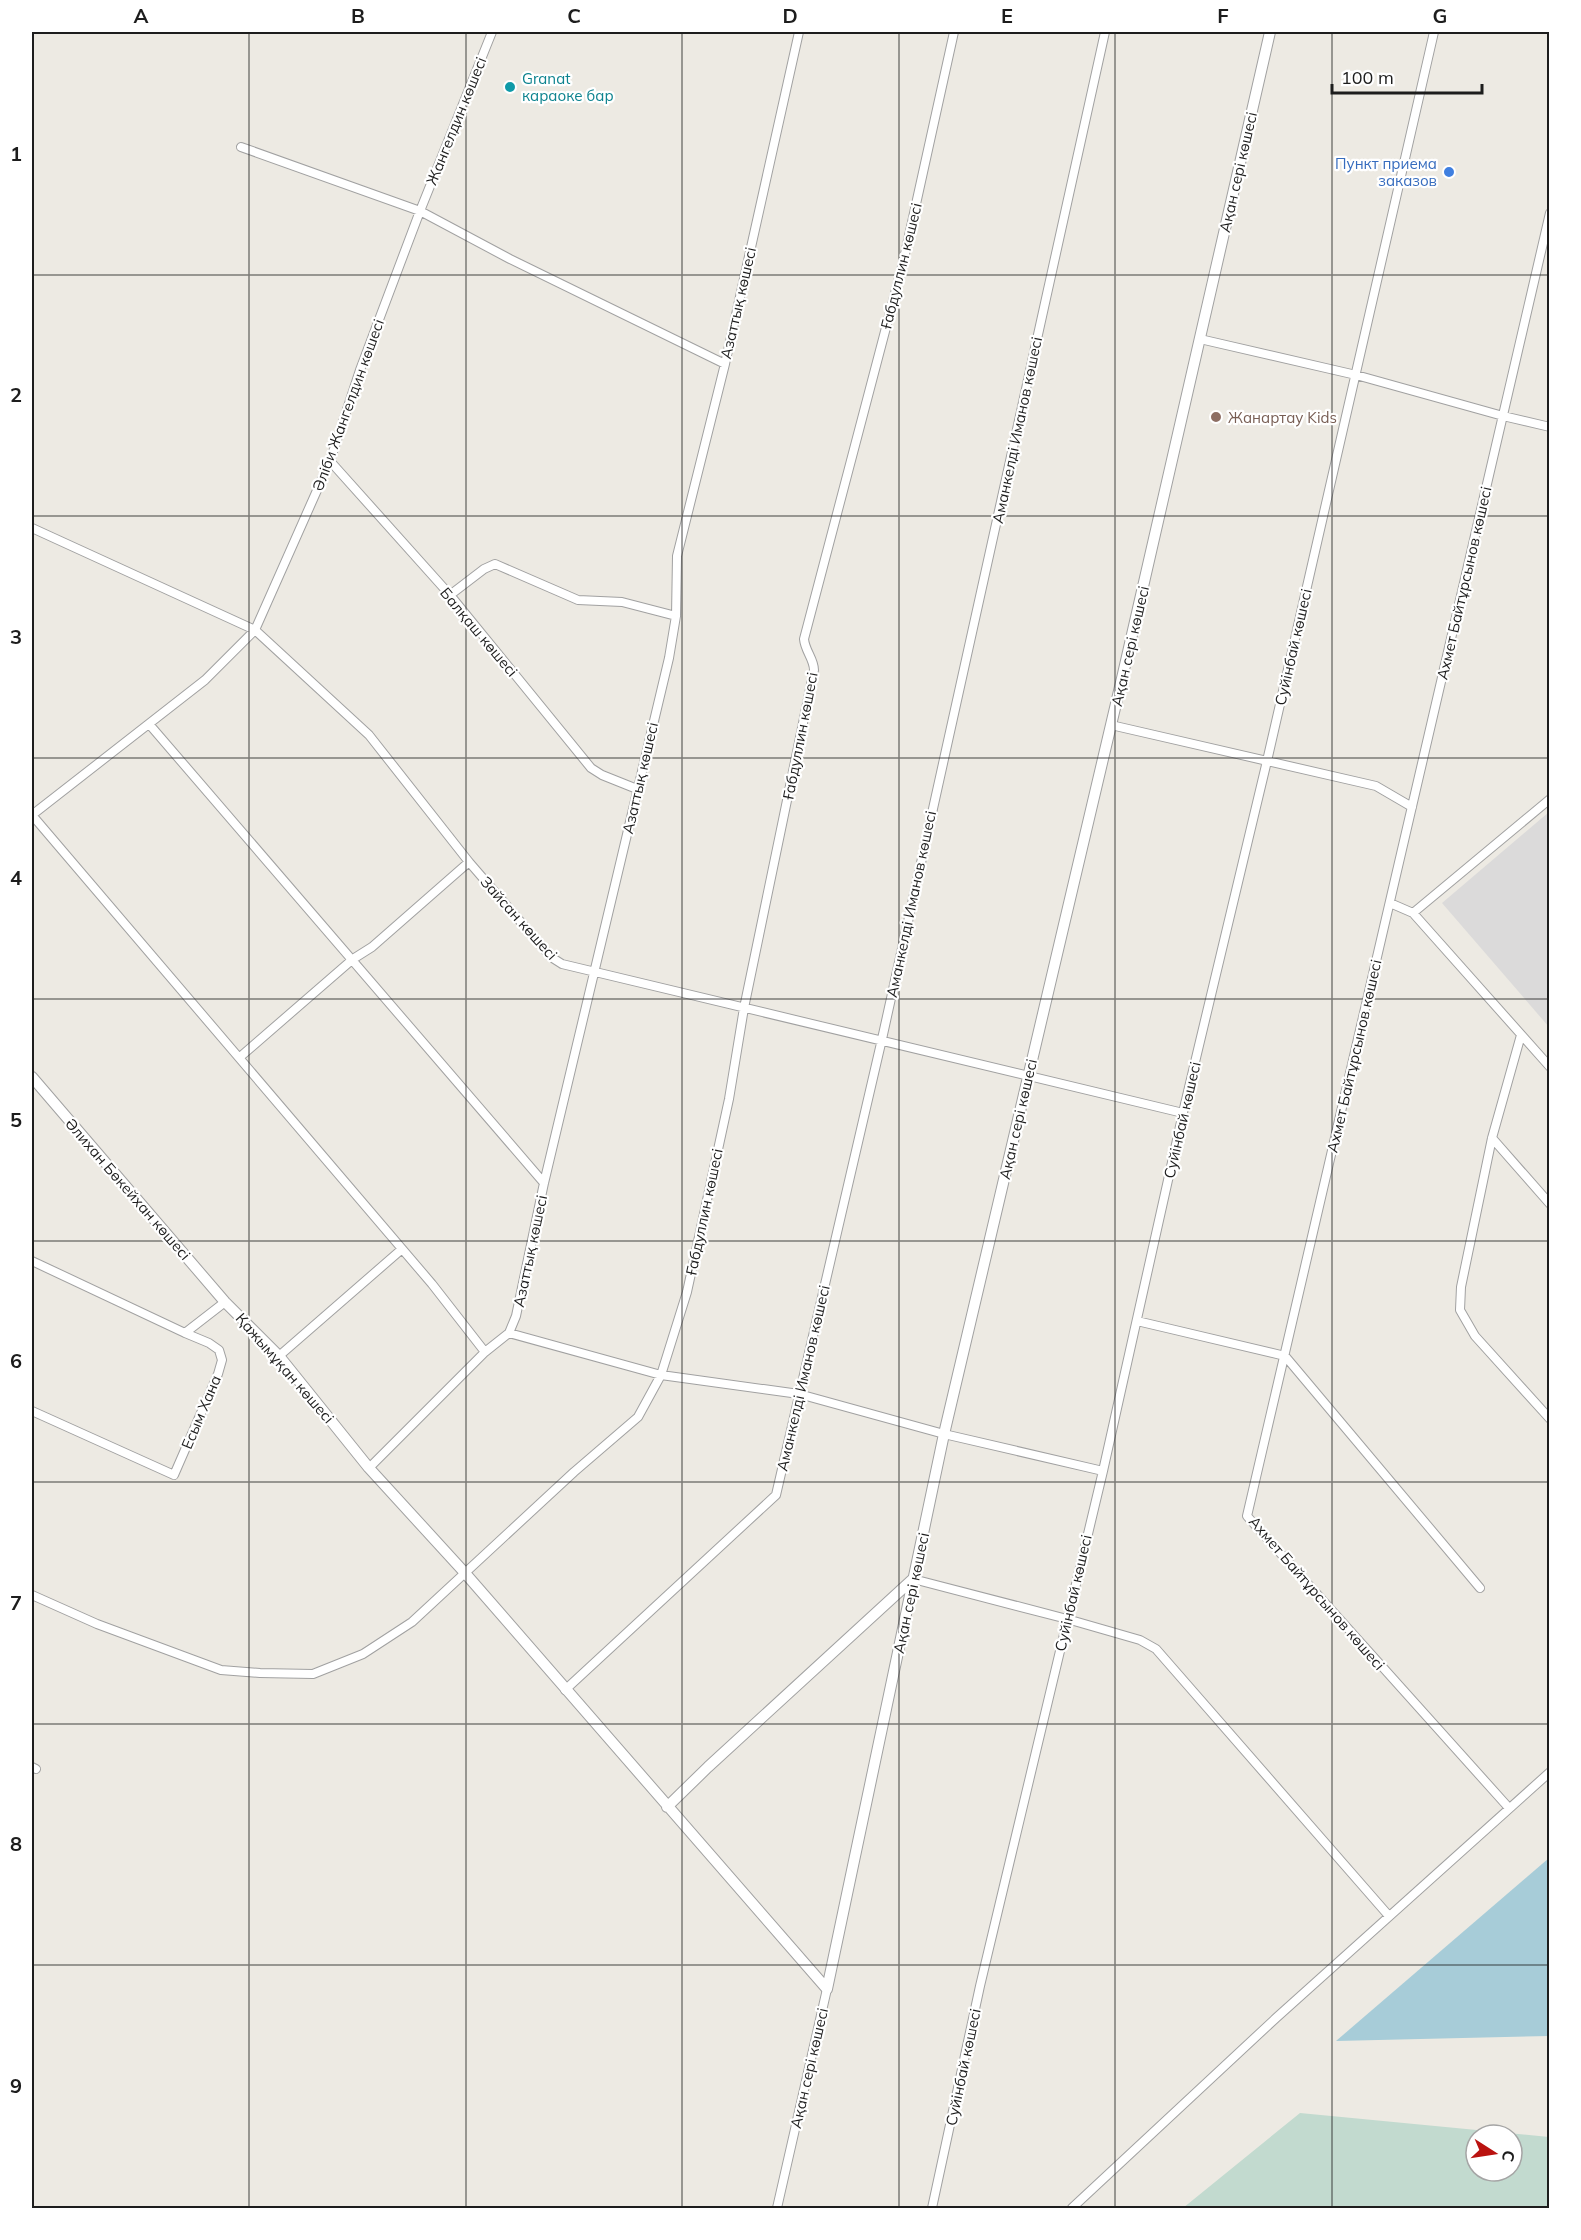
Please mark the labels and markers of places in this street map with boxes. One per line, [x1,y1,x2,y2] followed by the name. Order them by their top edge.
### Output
[522,69,614,105] place label: Granat караоке бар
[503,80,517,94] marker: Granat караоке бар
[1335,154,1437,190] place label: Пункт приема заказов
[1442,165,1456,179] marker: Пункт приема заказов
[1228,408,1337,427] place label: Жанартау Kids
[1209,410,1223,424] marker: Жанартау Kids

